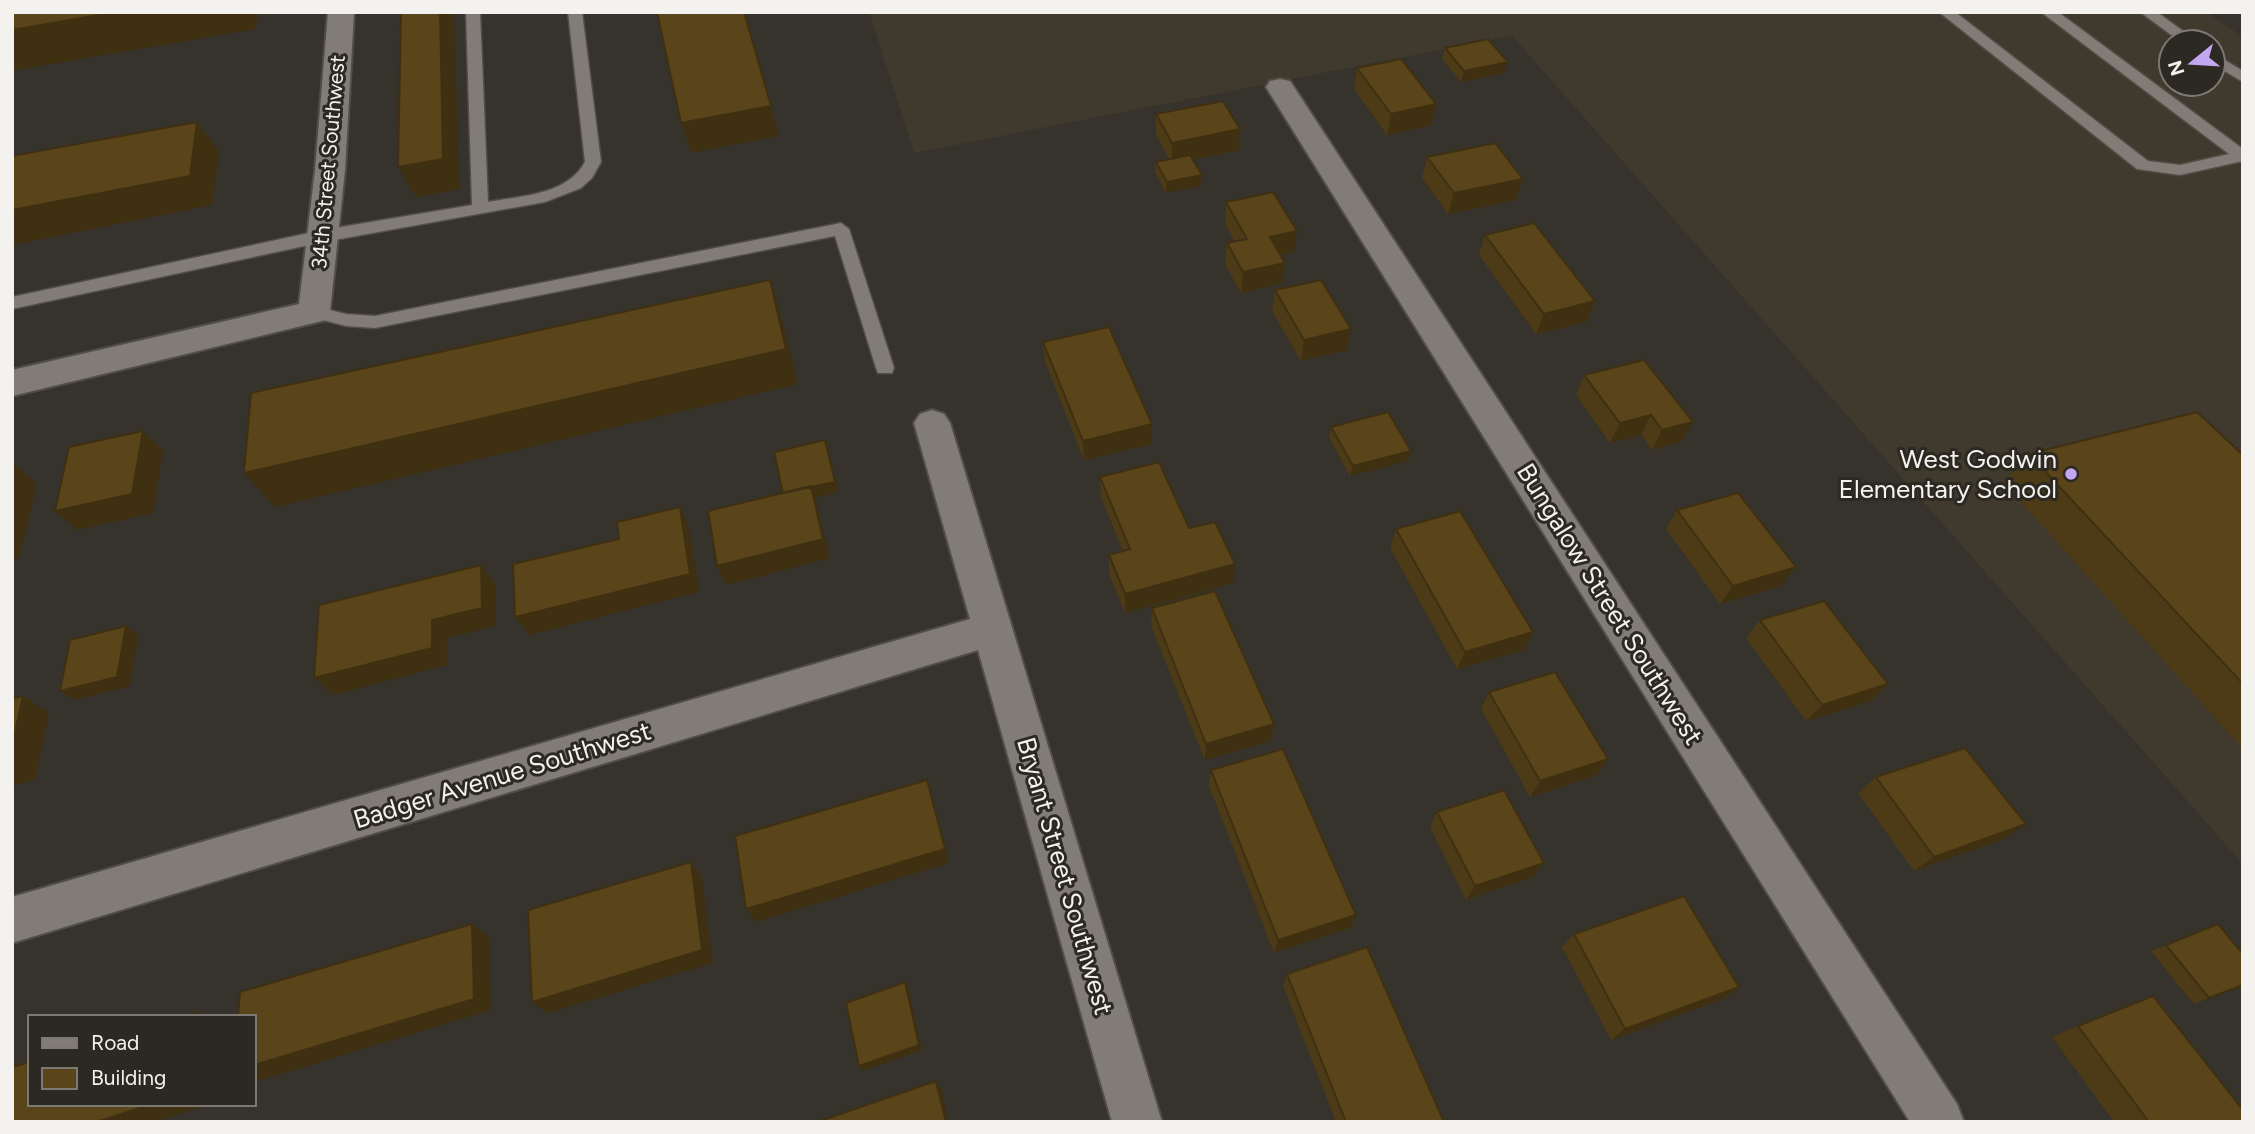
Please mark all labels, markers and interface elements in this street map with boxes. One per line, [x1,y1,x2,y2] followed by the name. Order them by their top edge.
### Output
[2157,28,2227,98] north arrow
[306,54,350,270] street label: 34th Street Southwest
[2163,58,2190,79] text: N
[1839,443,2057,505] place label: West Godwin Elementary School
[1510,457,1710,751] street label: Bungalow Street Southwest
[2063,466,2079,482] marker: West Godwin Elementary School
[349,714,655,836] street label: Badger Avenue Southwest
[1010,734,1120,1019] street label: Bryant Street Southwest
[28,1015,256,1106] legend
[91,1030,139,1055] text: Road
[91,1065,166,1090] text: Building

